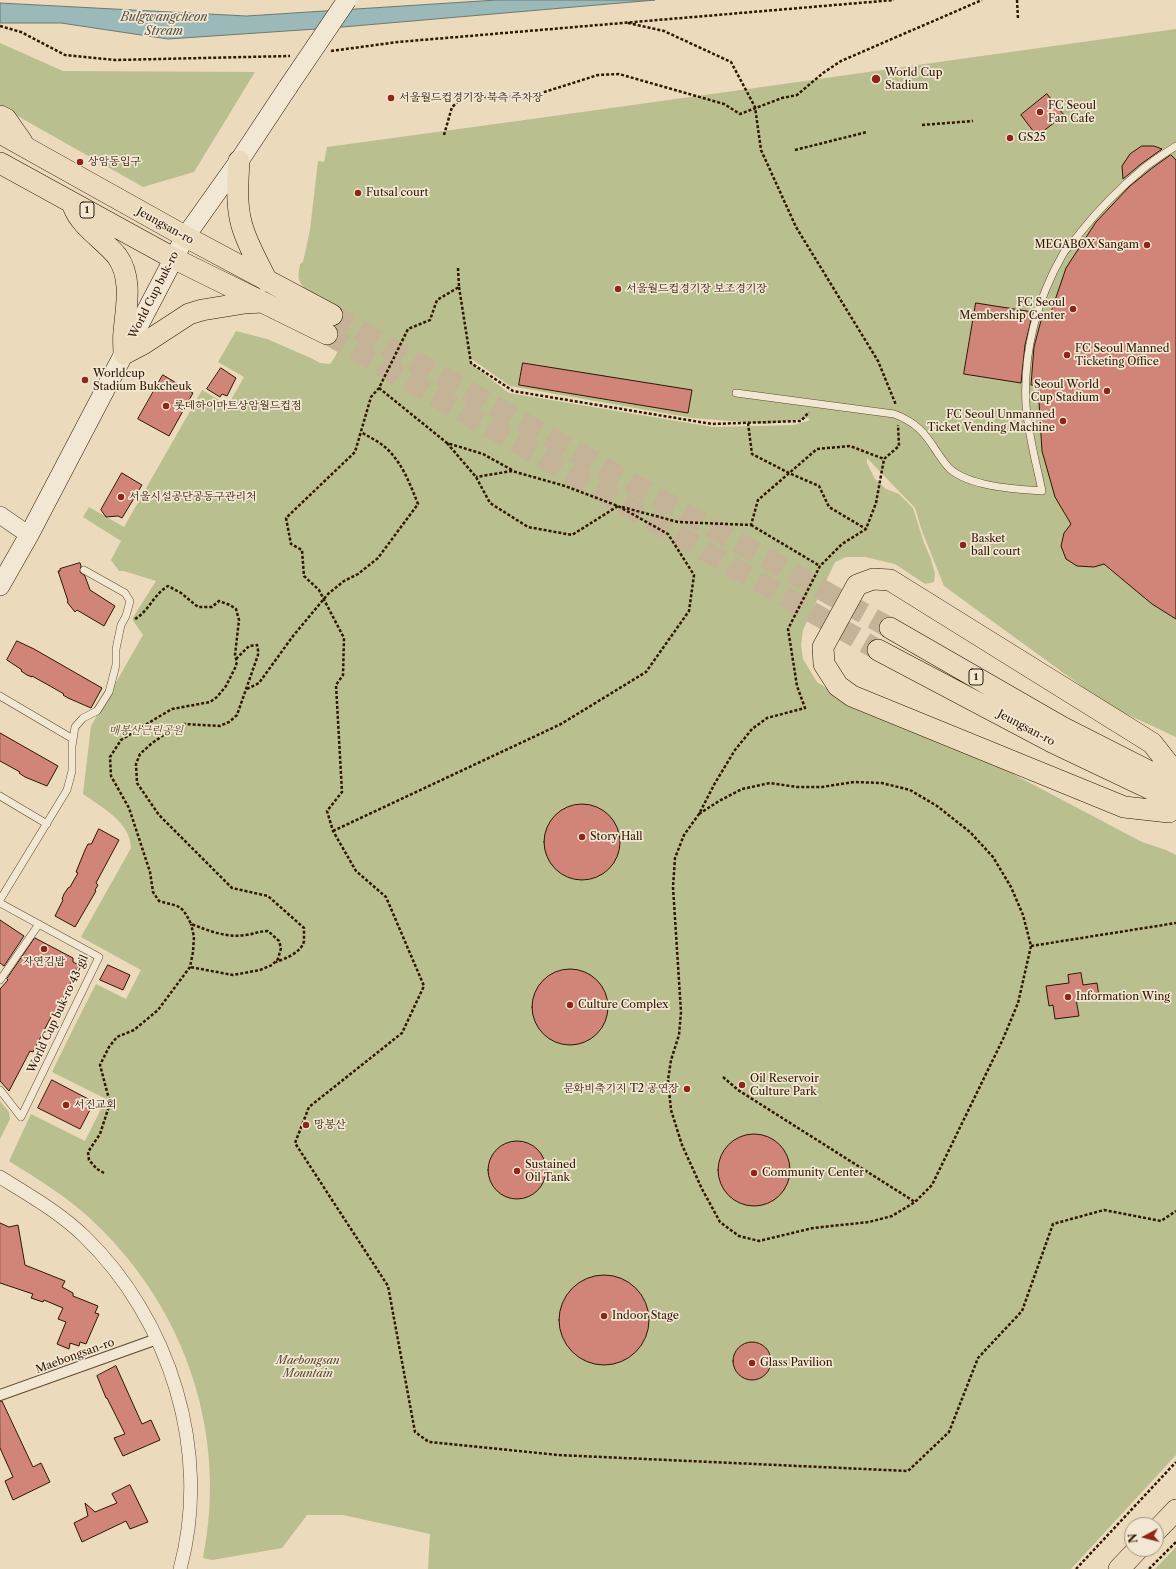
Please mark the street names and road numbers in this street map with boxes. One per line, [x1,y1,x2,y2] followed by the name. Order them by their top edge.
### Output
[80,202,94,218] road number: 1
[134,205,196,247] street label: Jeungsan-ro
[126,249,182,341] street label: World Cup buk-ro
[969,669,983,685] road number: 1
[995,707,1057,749] street label: Jeungsan-ro
[25,953,91,1075] street label: World Cup buk-ro 43-gil
[34,1336,116,1376] street label: Maebongsan-ro

